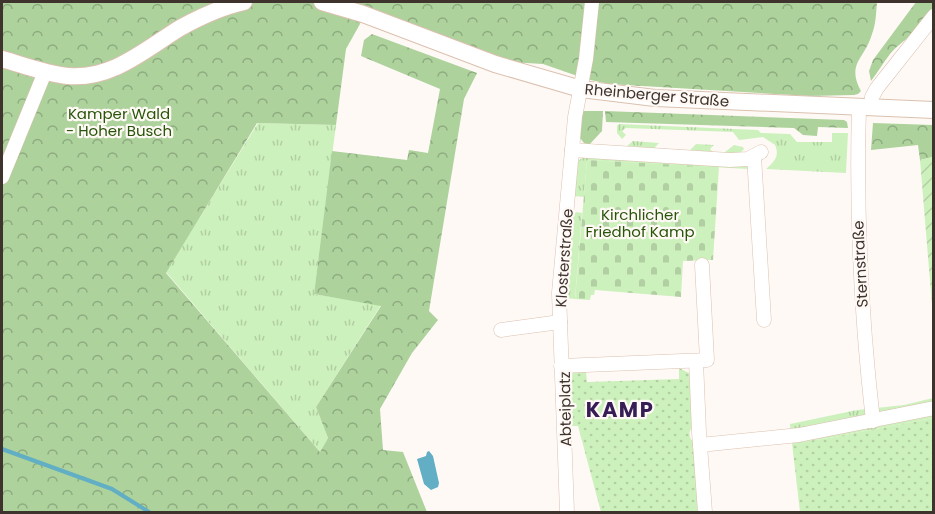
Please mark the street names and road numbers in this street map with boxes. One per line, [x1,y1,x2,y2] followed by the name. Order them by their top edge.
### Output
[584,78,730,112] street label: Rheinberger Straße
[550,208,578,308] street label: Klosterstraße
[847,220,873,308] street label: Sternstraße
[554,371,576,447] street label: Abteiplatz

